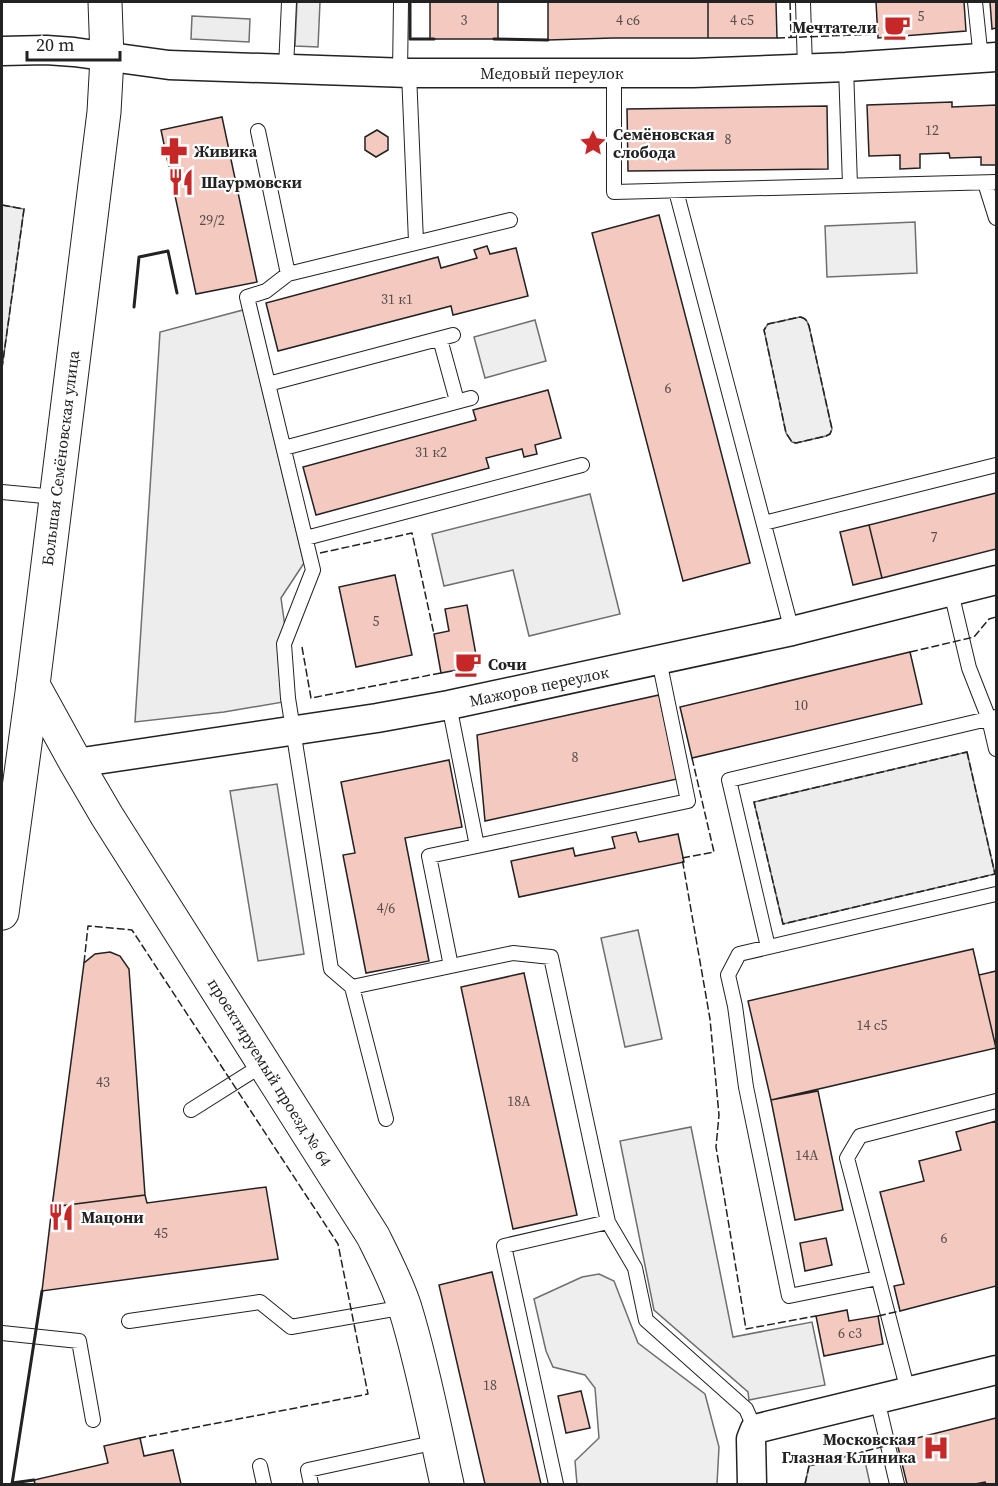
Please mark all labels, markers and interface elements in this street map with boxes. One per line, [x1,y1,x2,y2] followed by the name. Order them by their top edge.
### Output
[918,6,925,26] house number: 5
[461,10,468,30] house number: 3
[616,10,640,30] house number: 4 с6
[730,10,754,30] house number: 4 с5
[882,12,912,42] cafe icon: Мечтатели
[792,16,877,38] place label: Мечтатели
[27,24,120,62] scale bar
[36,32,74,57] text: 20 m
[480,62,624,84] street label: Медовый переулок
[925,120,939,140] house number: 12
[613,123,715,163] place label: Семёновская слобода
[578,128,608,158] place icon: Семёновская слобода
[725,129,732,149] house number: 8
[159,136,189,166] pharmacy icon: Живика
[194,140,258,162] place label: Живика
[166,167,196,197] restaurant icon: Шаурмовски
[201,171,302,193] place label: Шаурмовски
[199,210,225,230] house number: 29/2
[381,289,413,309] house number: 31 к1
[36,348,84,567] street label: Большая Семёновская улица
[665,378,672,398] house number: 6
[415,442,447,462] house number: 31 к2
[931,527,938,547] house number: 7
[373,611,380,631] house number: 5
[453,649,483,679] cafe icon: Сочи
[488,653,527,675] place label: Сочи
[467,660,611,712] street label: Мажоров переулок
[794,695,808,715] house number: 10
[572,747,579,767] house number: 8
[377,898,395,918] house number: 4/6
[203,974,337,1170] street label: проектируемый проезд № 64
[856,1015,888,1035] house number: 14 с5
[96,1072,110,1092] house number: 43
[507,1091,531,1111] house number: 18А
[795,1145,819,1165] house number: 14A
[46,1202,76,1232] restaurant icon: Мацони
[81,1206,144,1228] place label: Мацони
[154,1223,168,1243] house number: 45
[941,1228,948,1248] house number: 6
[838,1323,862,1343] house number: 6 с3
[483,1375,497,1395] house number: 18
[782,1428,916,1468] place label: Московская Глазная Клиника
[921,1433,951,1463] hospital icon: Московская Глазная Клиника

